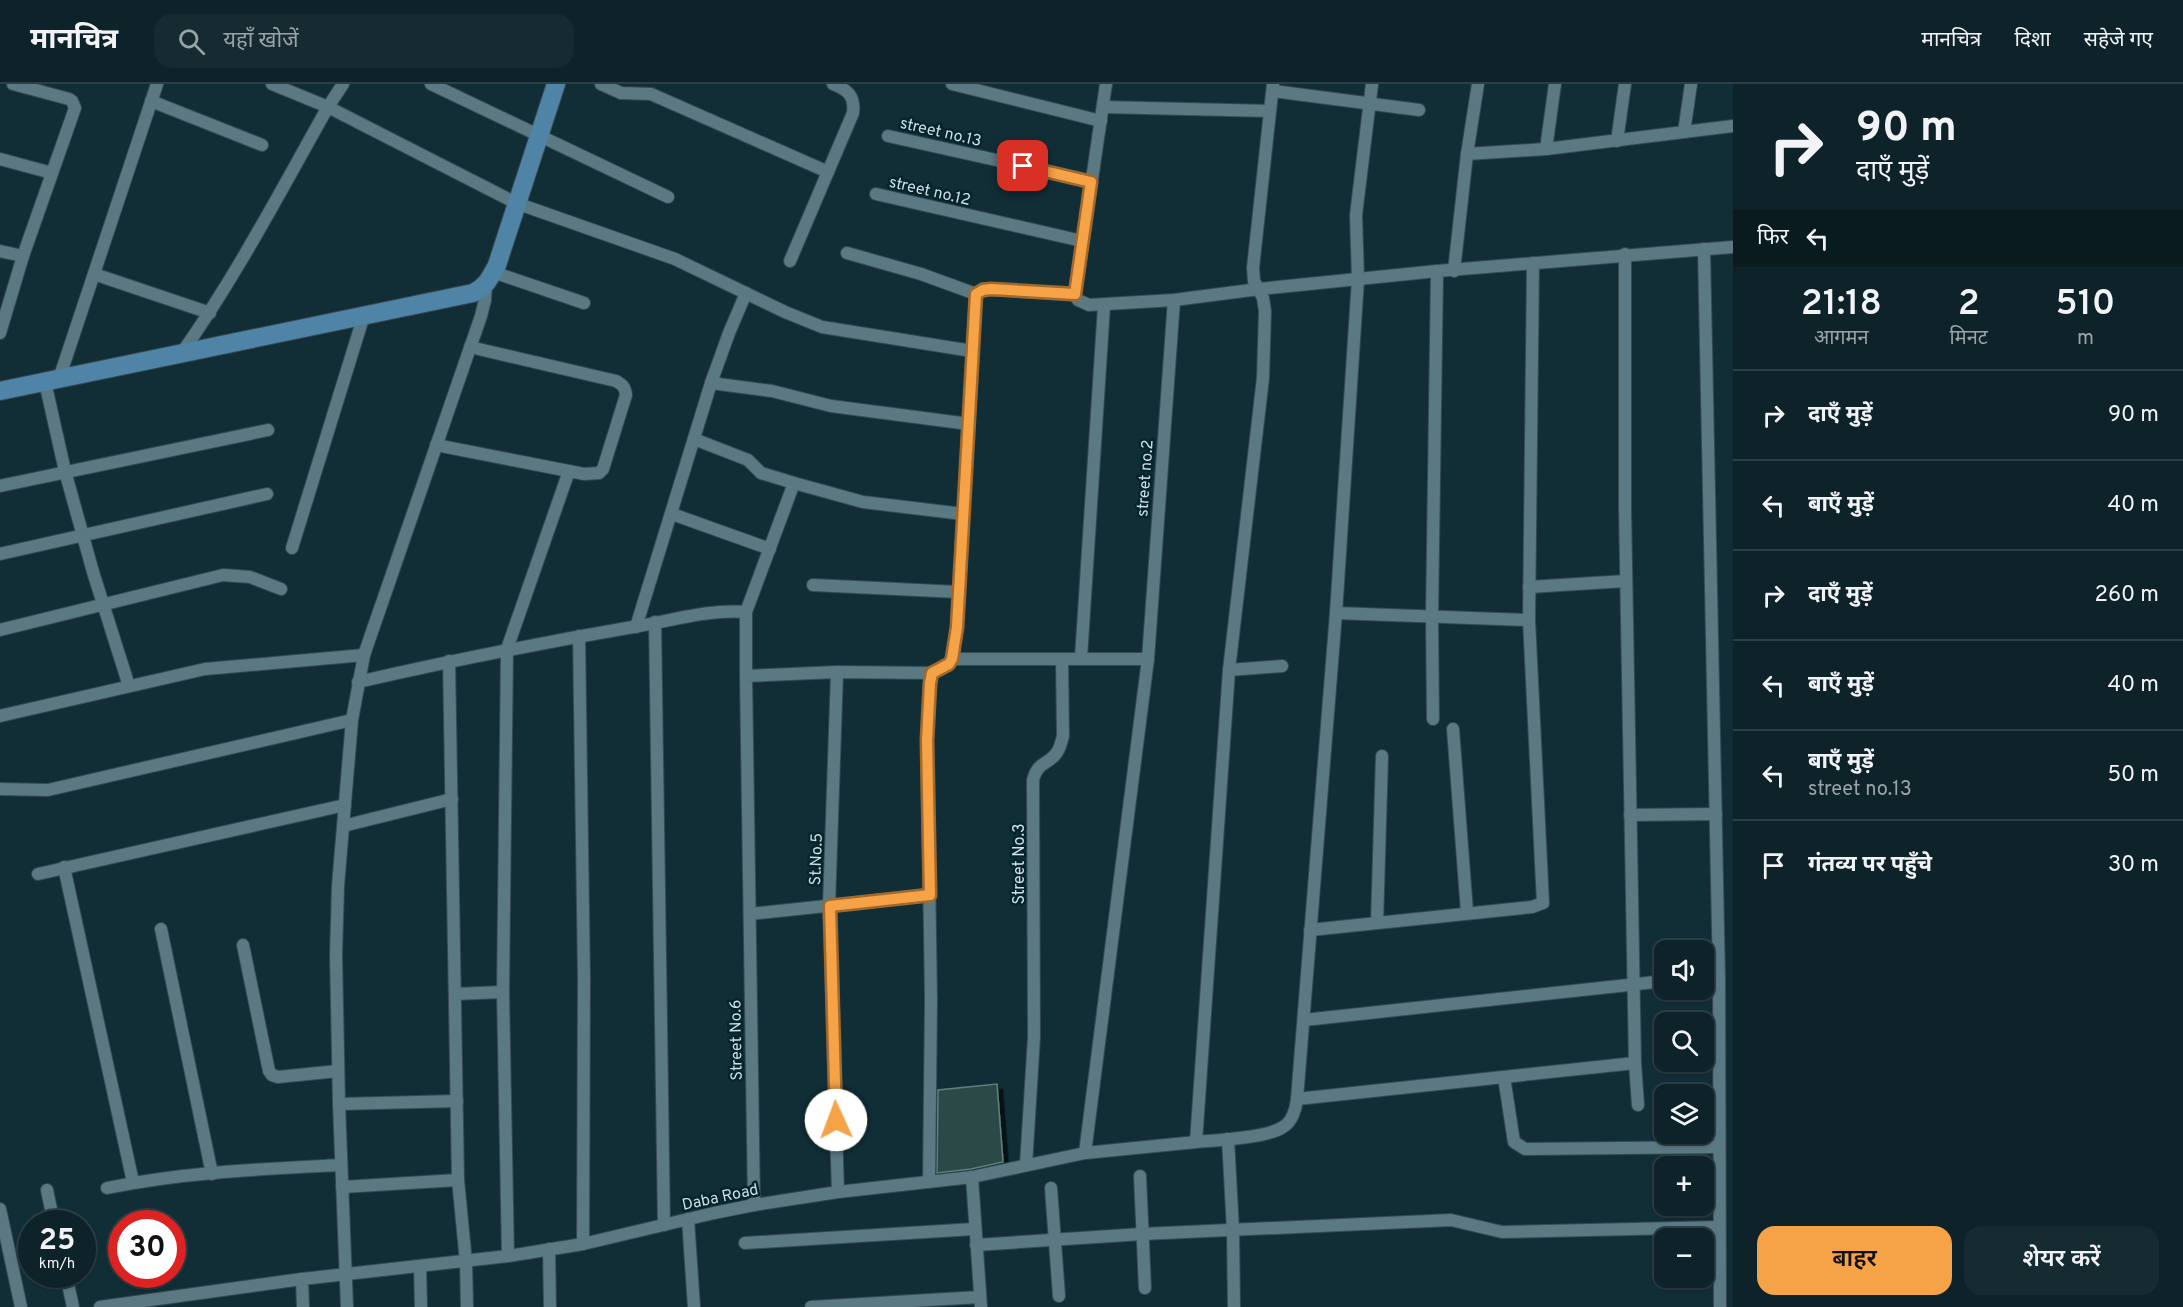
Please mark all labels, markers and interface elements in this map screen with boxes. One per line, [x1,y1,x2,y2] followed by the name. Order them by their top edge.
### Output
[154,14,574,68] search box
[30,23,118,59] text: मानचित्र
[175,25,208,58] icon: search
[1921,27,1981,54] text: मानचित्र
[2014,27,2051,54] text: दिशा
[2084,27,2153,54] text: सहेजे गए
[223,28,299,55] text: यहाँ खोजें
[1856,103,1957,156] text: 90 m
[1757,108,1835,186] icon: right
[898,114,983,152] street label: street no.13
[997,140,1048,191] pin
[1006,149,1039,182] icon: arrive
[1856,155,1929,189] text: दाएँ मुड़ें
[887,173,972,211] street label: street no.12
[1801,222,1834,255] icon: left
[1757,225,1789,252] text: फिर
[1801,282,1882,328] text: 21:18
[1958,282,1980,328] text: 2
[2056,282,2115,328] text: 510
[1814,326,1869,352] text: आगमन
[1950,326,1988,352] text: मिनट
[2077,326,2094,352] text: m
[1757,399,1790,432] icon: right
[1808,402,1873,429] text: दाएँ मुड़ें
[2108,402,2159,429] text: 90 m
[1133,439,1159,517] street label: street no.2
[1757,489,1790,522] icon: left
[1808,492,1874,519] text: बाएँ मुड़ें
[2107,492,2159,519] text: 40 m
[1757,579,1790,612] icon: right
[1808,582,1873,609] text: दाएँ मुड़ें
[2094,582,2159,609] text: 260 m
[1757,669,1790,702] icon: left
[1808,672,1874,699] text: बाएँ मुड़ें
[2107,672,2159,699] text: 40 m
[1808,749,1874,776] text: बाएँ मुड़ें
[1757,759,1790,792] icon: left
[2107,762,2159,789] text: 50 m
[1808,777,1912,803] text: street no.13
[1010,823,1030,905] street label: Street No.3
[806,832,828,886] street label: St.No.5
[1757,849,1790,882] icon: arrive
[1808,852,1932,879] text: गंतव्य पर पहुँचे
[2108,852,2159,879] text: 30 m
[1654,940,1714,1288] map controls
[1654,940,1714,1000] button: sound
[726,999,748,1081] street label: Street No.6
[1654,1012,1714,1072] button: search
[1654,1084,1714,1144] button: layers
[804,1088,868,1152] position arrow
[1654,1156,1714,1216] button: +
[680,1180,760,1216] street label: Daba Road
[108,1210,186,1288] speed limit sign: 30
[39,1223,75,1260] text: 25
[1757,1226,1952,1295] button: बाहर
[1964,1226,2159,1295] button: शेयर करें
[1654,1228,1714,1288] button: −
[39,1255,75,1274] text: km/h

